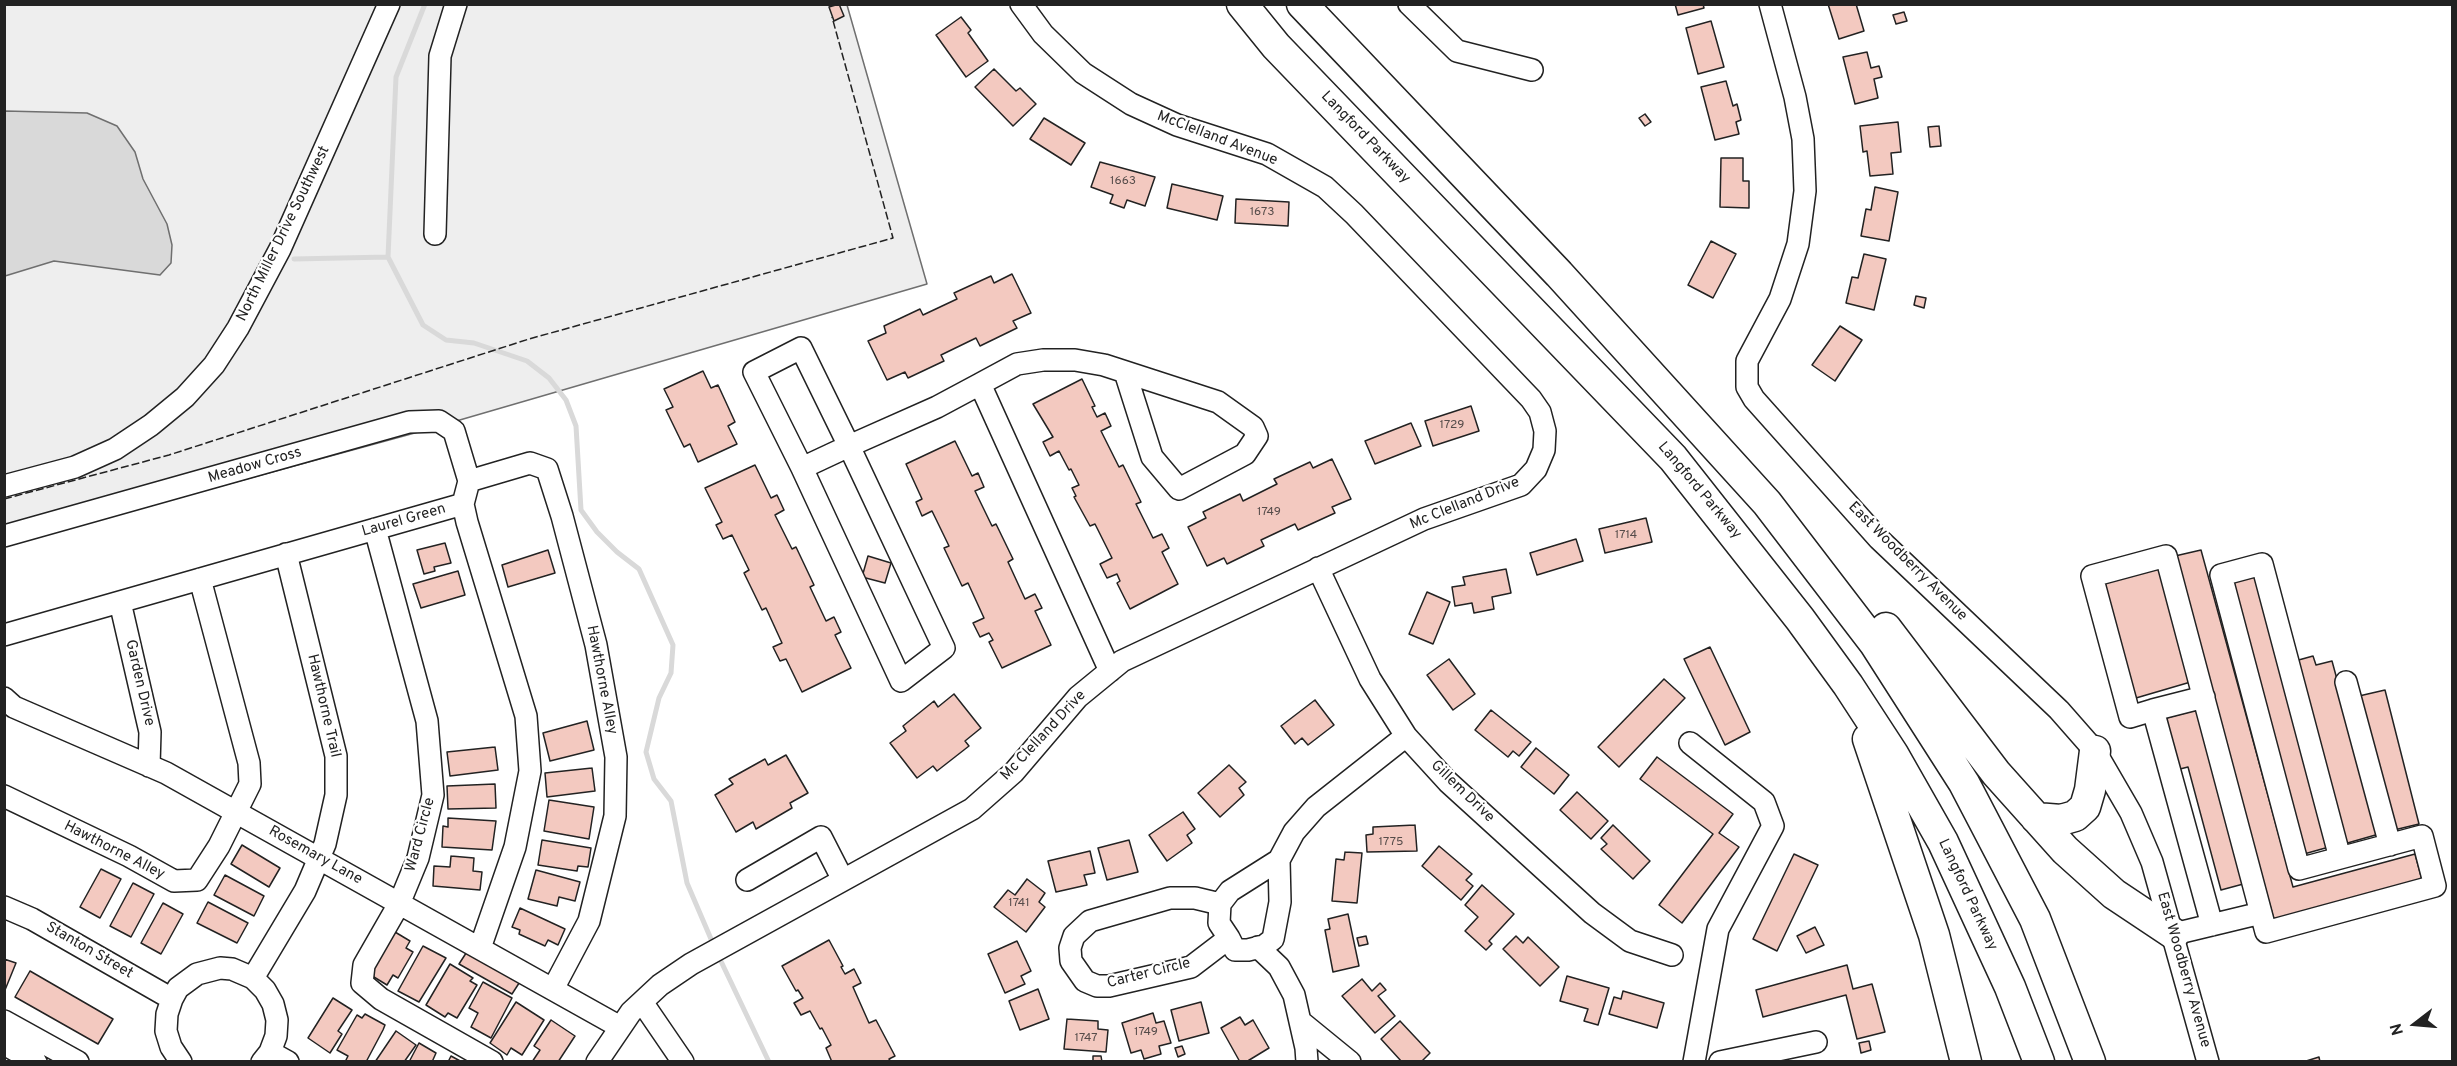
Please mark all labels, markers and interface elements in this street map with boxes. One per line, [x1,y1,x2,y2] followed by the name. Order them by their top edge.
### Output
[1316,88,1414,188] street label: Langford Parkway
[1154,108,1280,170] street label: McClelland Avenue
[234,143,334,325] street label: North Miller Drive Southwest
[1110,175,1136,189] house number: 1663
[1250,206,1274,220] house number: 1673
[1439,419,1465,433] house number: 1729
[1653,439,1745,543] street label: Langford Parkway
[206,444,304,488] street label: Meadow Cross
[1407,474,1523,534] street label: Mc Clelland Drive
[1844,499,1970,625] street label: East Woodberry Avenue
[360,500,448,542] street label: Laurel Green
[1257,506,1281,520] house number: 1749
[1615,529,1637,543] house number: 1714
[582,624,620,736] street label: Hawthorne Alley
[120,638,158,728] street label: Garden Drive
[302,653,344,759] street label: Hawthorne Trail
[998,687,1090,785] street label: Mc Clelland Drive
[1426,757,1498,827] street label: Gillem Drive
[402,796,440,874] street label: Ward Circle
[61,818,167,884] street label: Hawthorne Alley
[265,823,365,889] street label: Rosemary Lane
[1379,836,1403,850] house number: 1775
[1933,836,2001,954] street label: Langford Parkway
[2152,890,2214,1050] street label: East Woodberry Avenue
[1008,897,1030,911] house number: 1741
[42,919,136,983] street label: Stanton Street
[1105,955,1193,993] street label: Carter Circle
[2385,994,2445,1054] north arrow
[2386,1021,2409,1037] text: N
[1134,1026,1158,1040] house number: 1749
[1074,1032,1098,1046] house number: 1747

